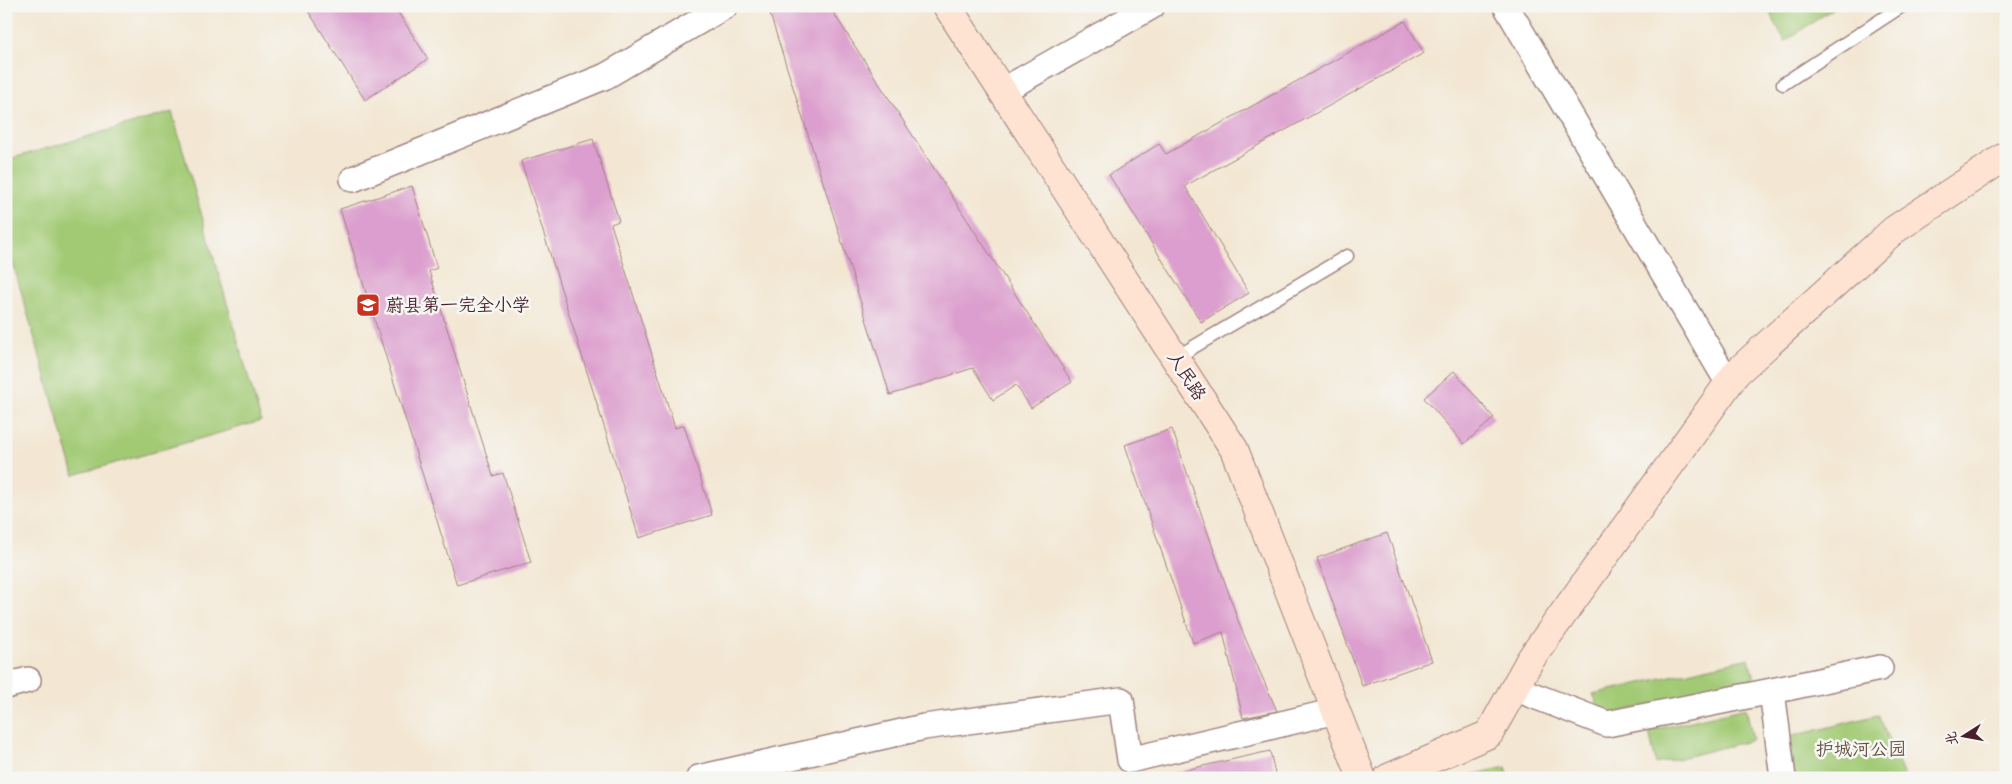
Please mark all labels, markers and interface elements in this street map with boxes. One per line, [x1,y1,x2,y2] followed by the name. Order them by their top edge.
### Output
[355,292,381,318] school or university icon: 蔚县第一完全小学
[386,293,530,317] place label: 蔚县第一完全小学
[1162,347,1212,405] street label: 人民路
[1940,712,1990,762] north arrow
[1941,730,1961,747] text: 北
[1816,737,1906,761] park label: 护城河公园

